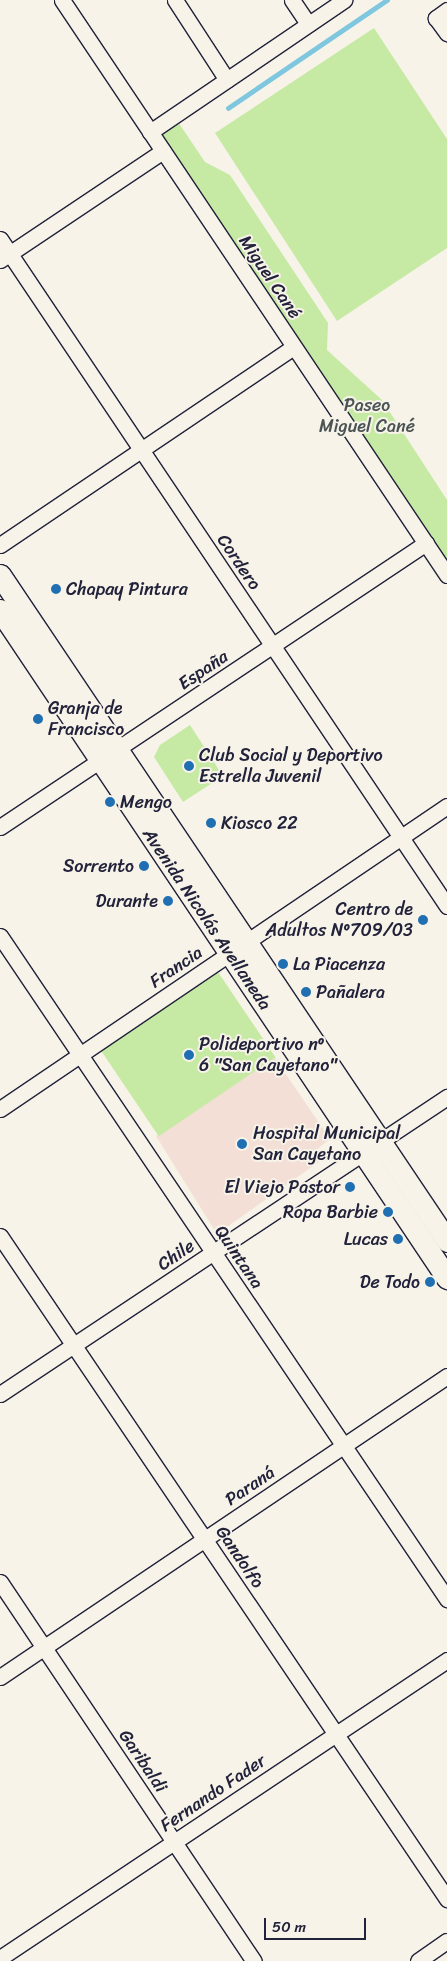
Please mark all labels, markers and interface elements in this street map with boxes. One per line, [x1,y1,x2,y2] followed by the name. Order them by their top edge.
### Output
[234,231,306,323] street label: Miguel Cané
[319,395,415,438] park label: Paseo Miguel Cané
[212,530,266,594] street label: Cordero
[66,578,188,600] place label: Chapay Pintura
[50,583,62,595] marker: Chapay Pintura
[174,646,232,694] street label: España
[48,698,124,741] place label: Granja de Francisco
[32,713,44,725] marker: Granja de Francisco
[199,745,382,788] place label: Club Social y Deportivo Estrella Juvenil
[183,760,195,772] marker: Club Social y Deportivo Estrella Juvenil
[120,791,172,813] place label: Mengo
[104,796,116,808] marker: Mengo
[221,812,298,834] place label: Kiosco 22
[205,817,217,829] marker: Kiosco 22
[138,824,276,1014] street label: Avenida Nicolás Avellaneda
[63,855,134,877] place label: Sorrento
[138,860,150,872] marker: Sorrento
[96,890,158,912] place label: Durante
[162,895,174,907] marker: Durante
[266,899,413,942] place label: Centro de Adultos Nº709/03
[417,914,429,926] marker: Centro de Adultos Nº709/03
[146,942,206,992] street label: Francia
[293,953,385,975] place label: La Piacenza
[277,958,289,970] marker: La Piacenza
[316,981,385,1003] place label: Pañalera
[300,986,312,998] marker: Pañalera
[199,1034,338,1076] place label: Polideportivo nº 6 "San Cayetano"
[183,1049,195,1061] marker: Polideportivo nº 6 "San Cayetano"
[253,1123,400,1166] place label: Hospital Municipal San Cayetano
[235,1137,249,1151] marker: Hospital Municipal San Cayetano
[223,1176,340,1198] place label: El Viejo Pastor
[344,1181,356,1193] marker: El Viejo Pastor
[284,1201,378,1223] place label: Ropa Barbie
[382,1206,394,1218] marker: Ropa Barbie
[210,1221,268,1293] street label: Quintana
[344,1228,388,1250] place label: Lucas
[392,1233,404,1245] marker: Lucas
[153,1235,199,1275] street label: Chile
[359,1271,420,1293] place label: De Todo
[424,1276,436,1288] marker: De Todo
[221,1462,279,1510] street label: Paraná
[211,1522,269,1592] street label: Gandolfo
[114,1726,172,1796] street label: Garibaldi
[156,1750,270,1836] street label: Fernando Fader
[267,1908,370,1940] scale bar
[272,1914,306,1940] text: 50 m

